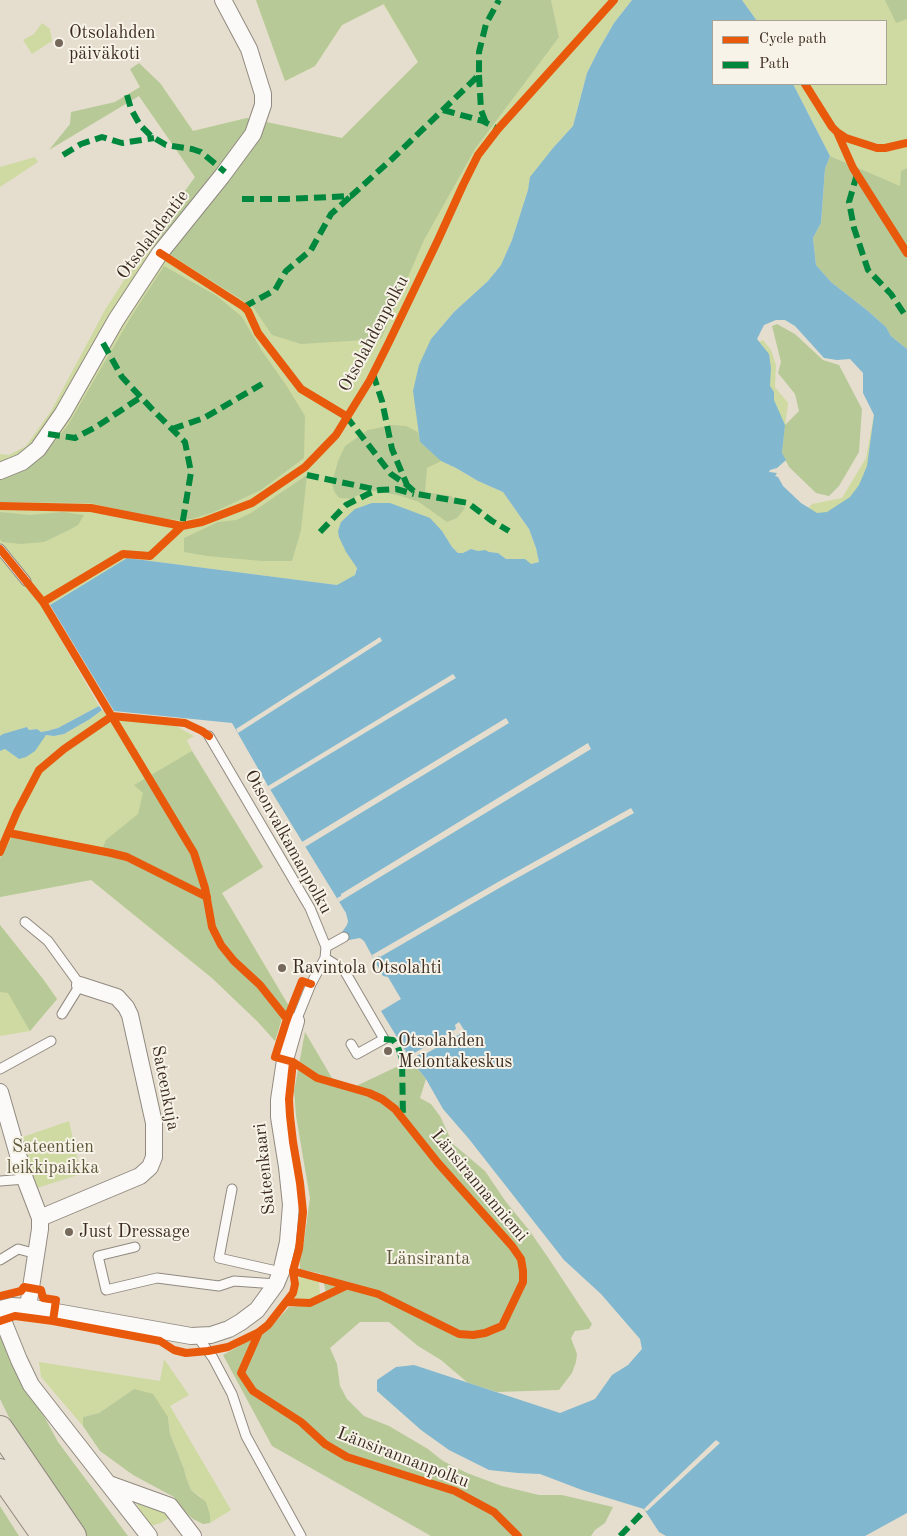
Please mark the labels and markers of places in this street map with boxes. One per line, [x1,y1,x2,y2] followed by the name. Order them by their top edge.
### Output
[69,22,156,64] place label: Otsolahden päiväkoti
[53,37,65,49] marker: Otsolahden päiväkoti
[292,957,442,979] place label: Ravintola Otsolahti
[276,962,288,974] marker: Ravintola Otsolahti
[398,1030,512,1072] place label: Otsolahden Melontakeskus
[382,1045,394,1057] marker: Otsolahden Melontakeskus
[79,1221,190,1243] place label: Just Dressage
[63,1226,75,1238] marker: Just Dressage

